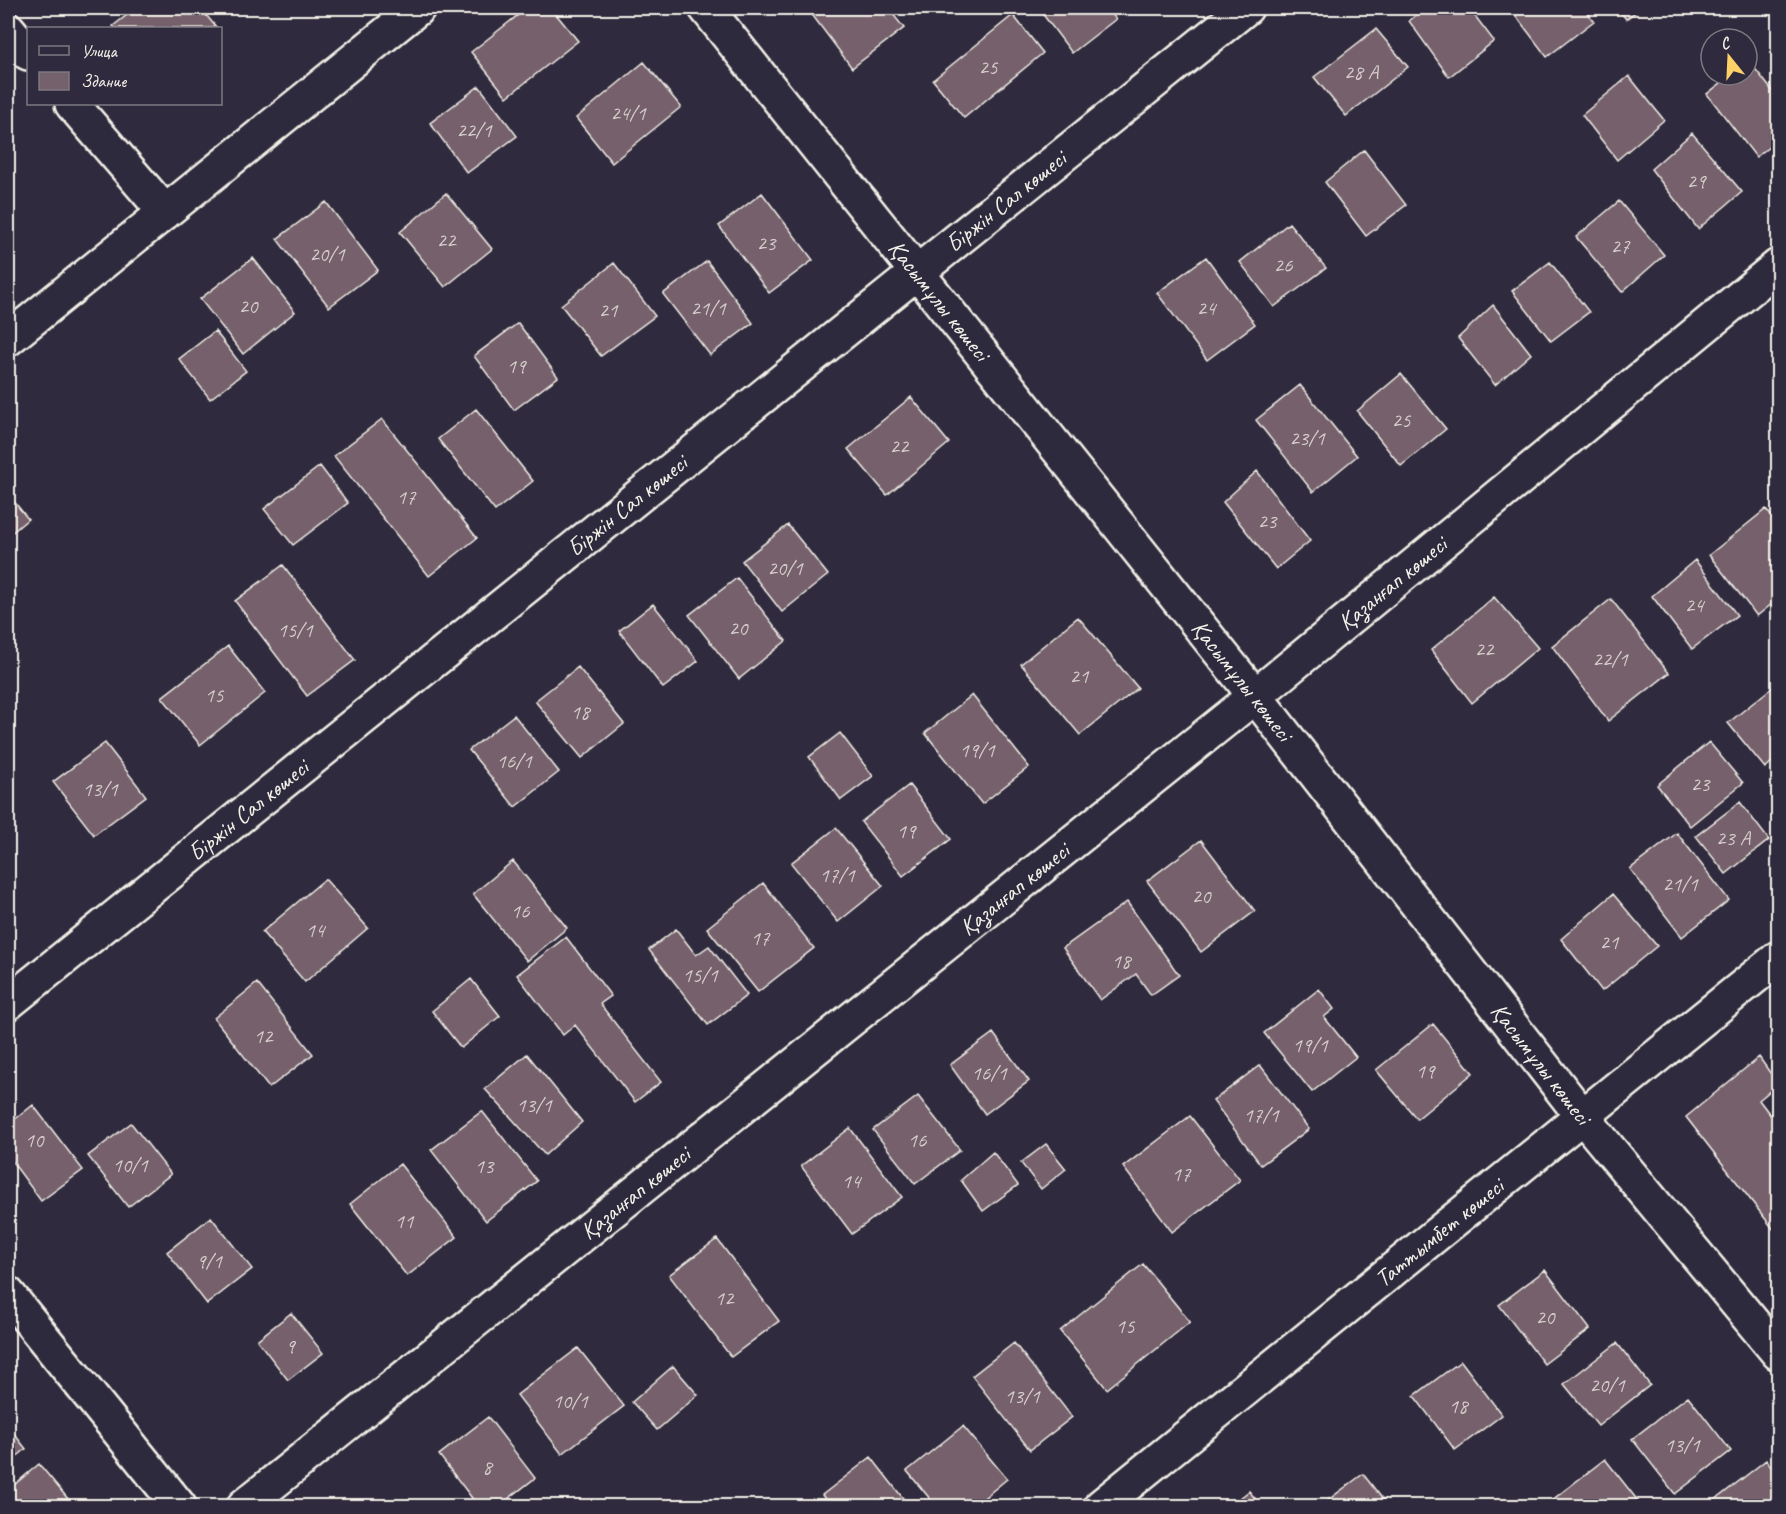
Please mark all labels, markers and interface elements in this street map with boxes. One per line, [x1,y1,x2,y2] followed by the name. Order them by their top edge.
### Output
[27,27,222,105] legend
[1699,27,1759,87] north arrow
[1718,32,1734,54] text: С
[81,40,118,62] text: Улица
[979,54,999,80] house number: 25
[1344,59,1380,85] house number: 28 А
[81,70,127,92] text: Здание
[610,100,647,126] house number: 24/1
[456,117,493,143] house number: 22/1
[939,142,1074,259] street label: Біржін Сал көшесі
[1687,168,1707,194] house number: 29
[437,227,457,253] house number: 22
[757,230,777,256] house number: 23
[1611,233,1631,259] house number: 27
[882,234,998,369] street label: Қасымұлы көшесі
[309,241,346,267] house number: 20/1
[1274,252,1293,278] house number: 26
[239,293,259,319] house number: 20
[690,295,727,321] house number: 21/1
[1197,295,1218,321] house number: 24
[599,297,619,323] house number: 21
[507,353,527,379] house number: 19
[1392,407,1412,433] house number: 25
[1289,425,1326,451] house number: 23/1
[890,433,910,459] house number: 22
[561,447,695,563] street label: Біржін Сал көшесі
[397,484,417,510] house number: 17
[1258,508,1278,534] house number: 23
[1331,528,1455,637] street label: Қазанғап көшесі
[767,555,804,581] house number: 20/1
[1685,592,1706,618] house number: 24
[1185,614,1301,749] street label: Қасымұлы көшесі
[729,615,749,641] house number: 20
[277,617,314,643] house number: 15/1
[1475,636,1495,662] house number: 22
[1592,646,1629,672] house number: 22/1
[1070,663,1090,689] house number: 21
[205,682,225,708] house number: 15
[571,699,592,725] house number: 18
[959,737,996,763] house number: 19/1
[496,748,533,774] house number: 16/1
[182,751,316,868] street label: Біржін Сал көшесі
[1691,771,1711,797] house number: 23
[82,776,119,802] house number: 13/1
[897,818,917,844] house number: 19
[1716,825,1752,851] house number: 23 А
[953,834,1077,942] street label: Қазанғап көшесі
[819,862,856,888] house number: 17/1
[1662,871,1699,897] house number: 21/1
[1192,883,1212,909] house number: 20
[511,898,530,924] house number: 16
[306,917,327,943] house number: 14
[751,925,771,951] house number: 17
[1600,929,1620,955] house number: 21
[1112,948,1133,974] house number: 18
[682,962,719,988] house number: 15/1
[1484,997,1599,1133] street label: Қасымұлы көшесі
[254,1023,274,1049] house number: 12
[1292,1032,1329,1058] house number: 19/1
[1416,1058,1436,1084] house number: 19
[971,1060,1008,1086] house number: 16/1
[516,1092,553,1118] house number: 13/1
[1243,1102,1280,1128] house number: 17/1
[25,1127,45,1153] house number: 10
[908,1127,927,1153] house number: 16
[574,1138,698,1246] street label: Қазанғап көшесі
[112,1152,149,1178] house number: 10/1
[475,1153,495,1179] house number: 13
[1172,1161,1192,1187] house number: 17
[842,1168,863,1194] house number: 14
[1369,1170,1512,1293] street label: Таттымбет көшесі
[395,1208,415,1234] house number: 11
[196,1248,223,1274] house number: 9/1
[715,1285,735,1311] house number: 12
[1536,1304,1556,1330] house number: 20
[1116,1313,1136,1339] house number: 15
[285,1333,296,1359] house number: 9
[1589,1372,1626,1398] house number: 20/1
[1004,1383,1041,1409] house number: 13/1
[552,1388,589,1414] house number: 10/1
[1449,1393,1470,1419] house number: 18
[1664,1432,1701,1458] house number: 13/1
[482,1454,494,1480] house number: 8

